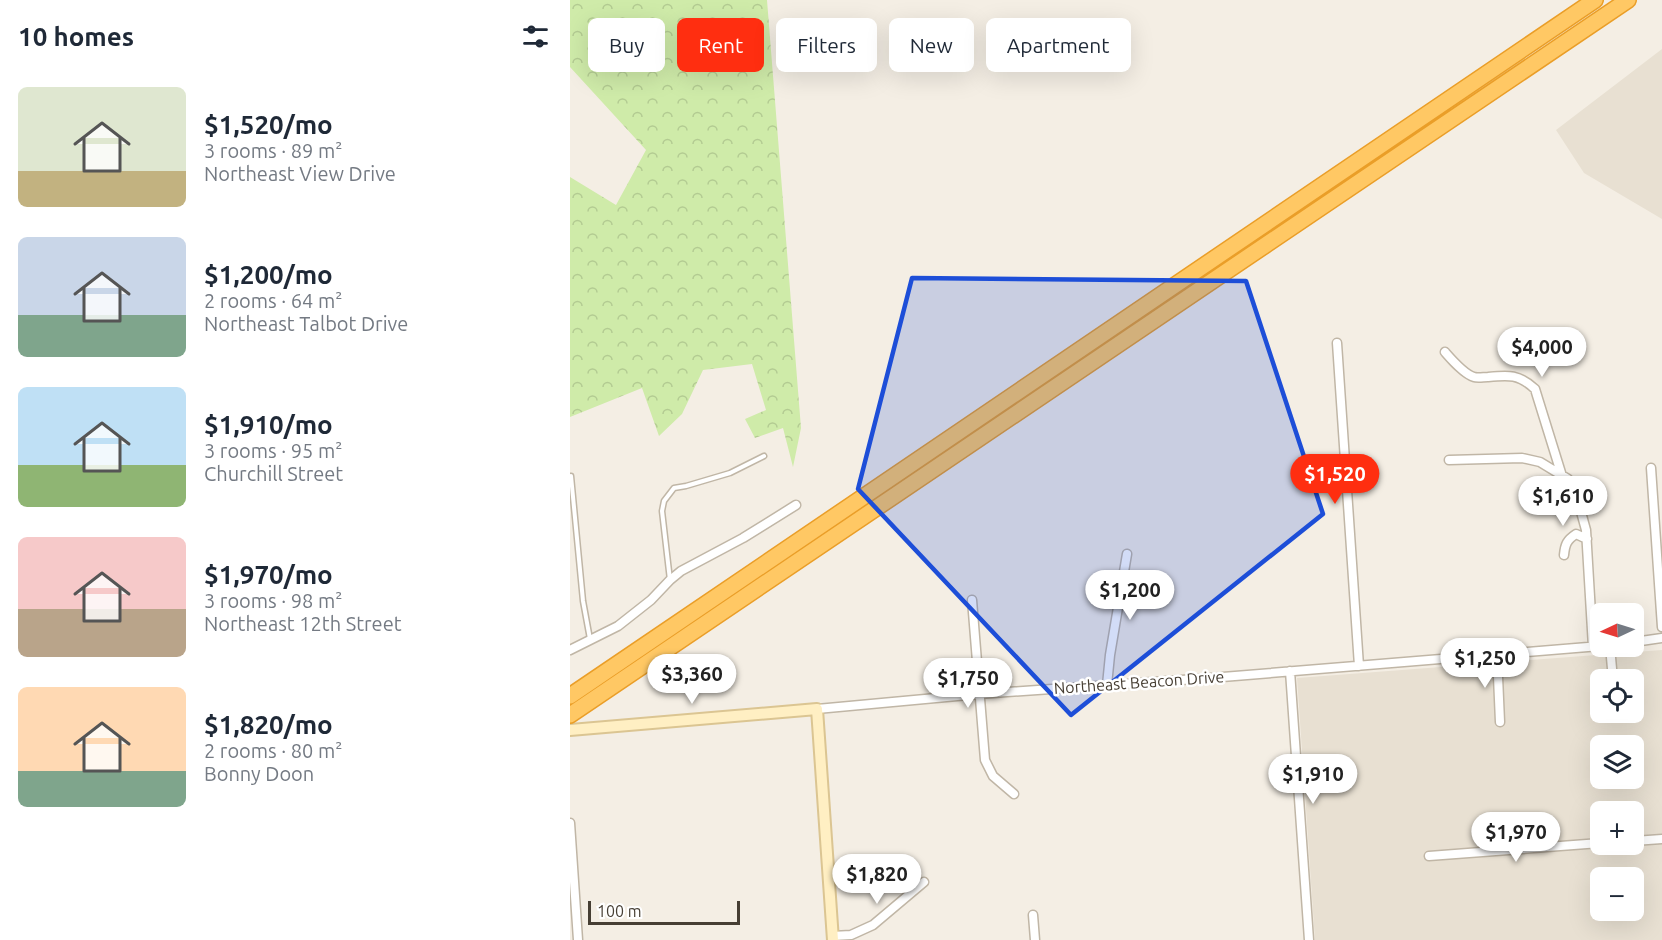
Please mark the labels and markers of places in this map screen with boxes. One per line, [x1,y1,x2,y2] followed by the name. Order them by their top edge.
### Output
[1493,327,1591,378] pin: $4,000
[1286,454,1384,505] pin: $1,520
[1514,476,1612,527] pin: $1,610
[1081,570,1179,621] pin: $1,200
[1436,638,1534,689] pin: $1,250
[643,654,741,705] pin: $3,360
[919,658,1017,709] pin: $1,750
[1264,754,1362,805] pin: $1,910
[1467,812,1565,863] pin: $1,970
[828,854,926,905] pin: $1,820

